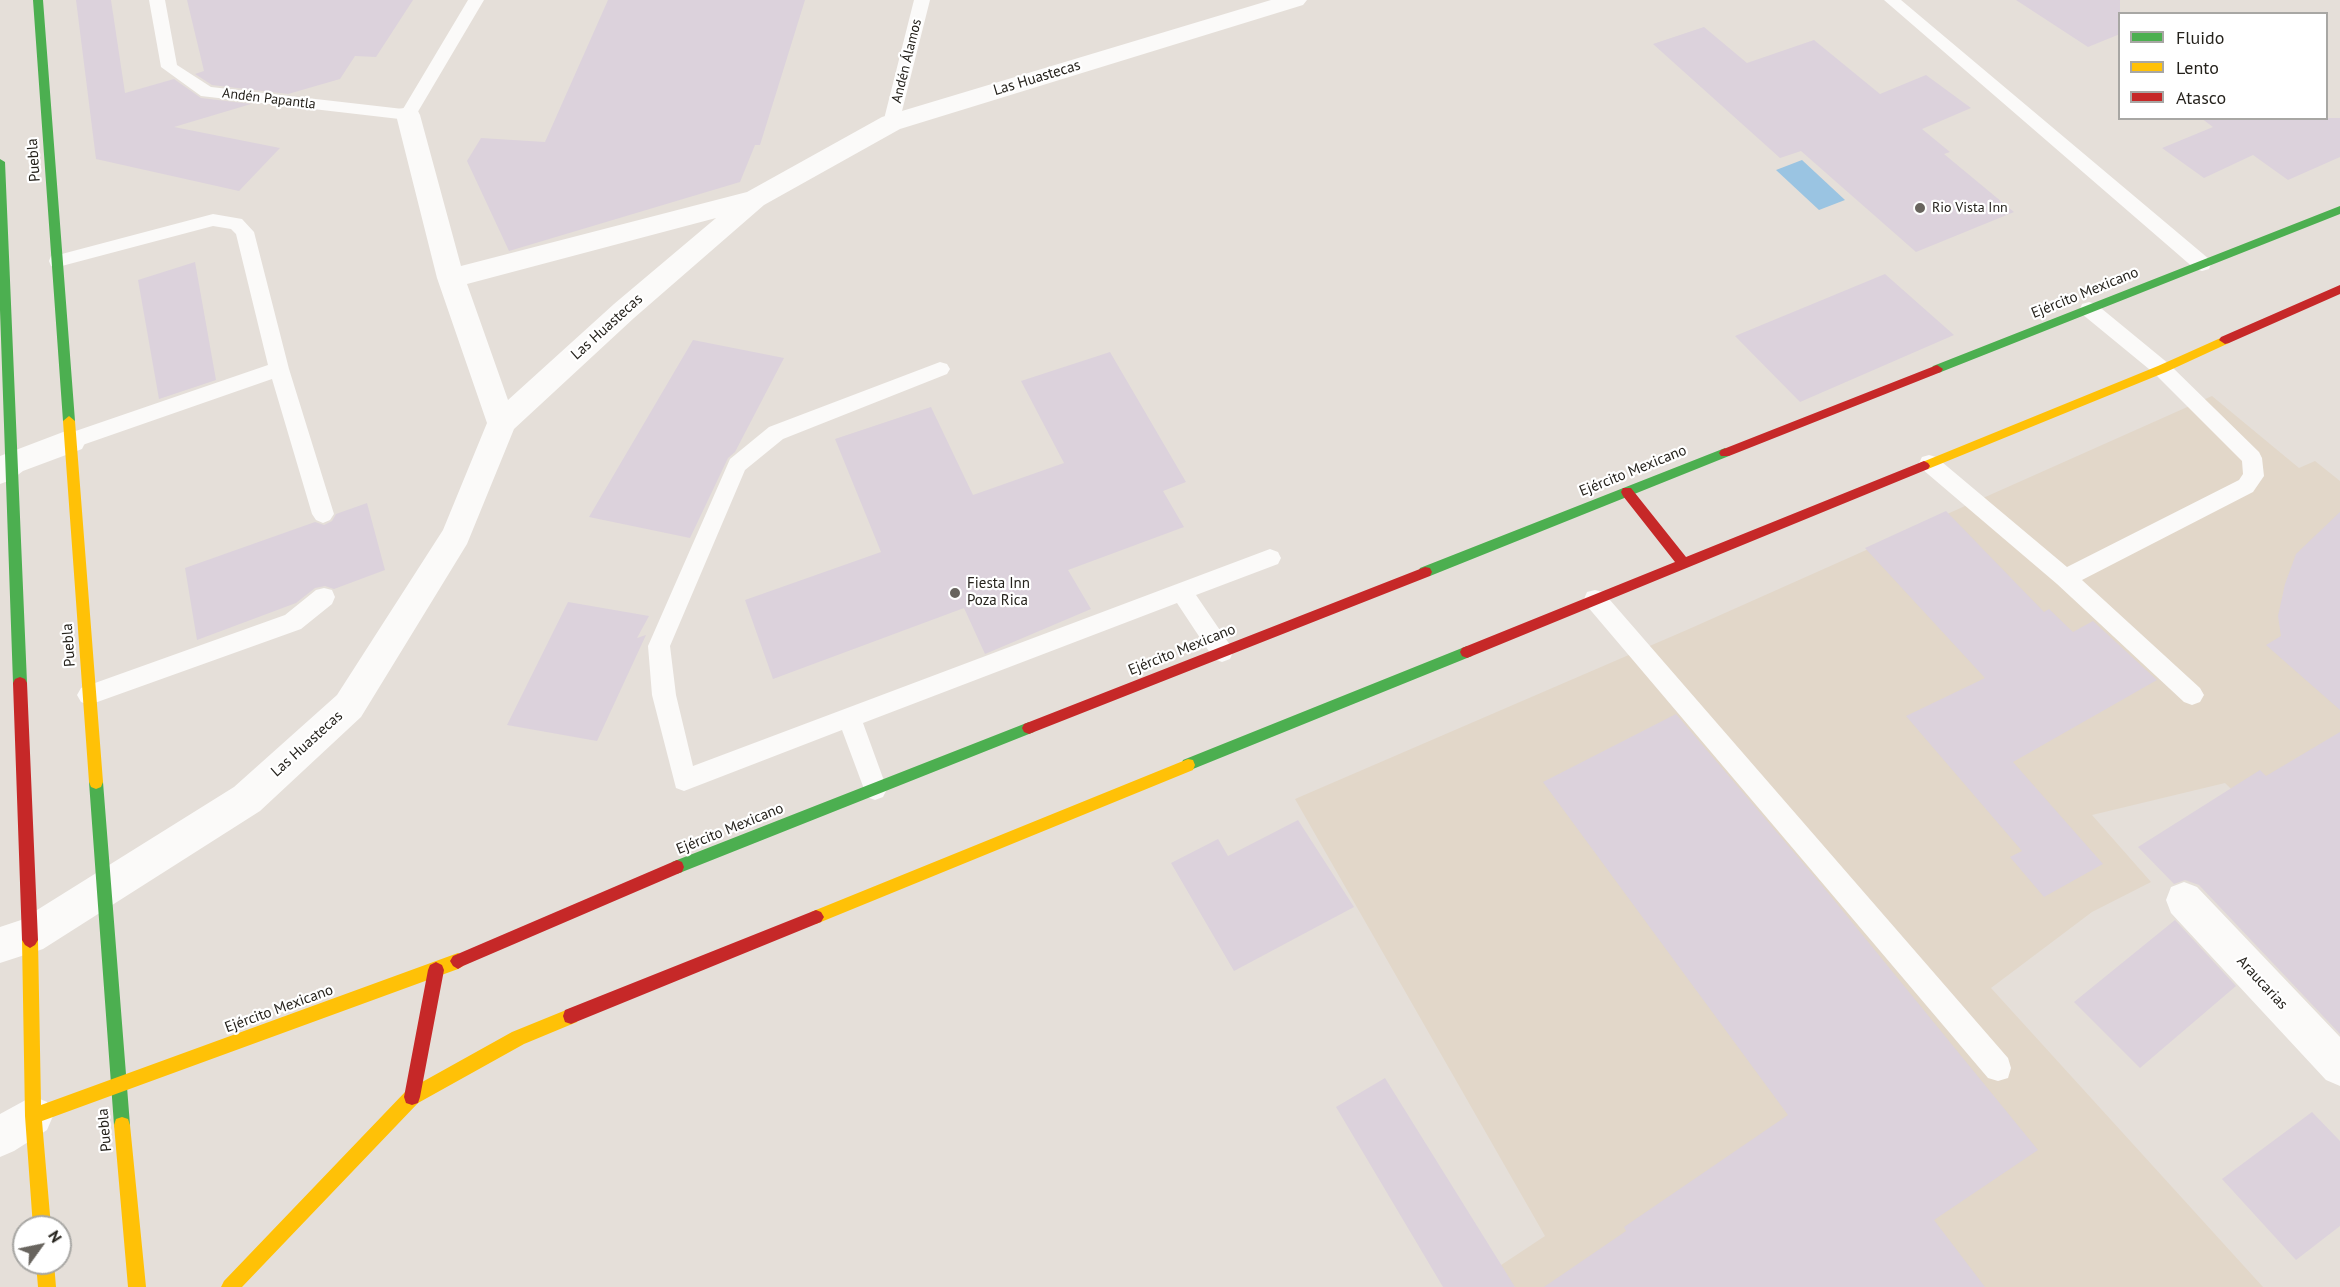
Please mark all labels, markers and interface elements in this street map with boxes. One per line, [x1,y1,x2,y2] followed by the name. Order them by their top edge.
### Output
[2118,12,2328,120] legend
[888,17,926,105] street label: Andén Álamos
[2176,26,2224,49] text: Fluido
[991,56,1083,100] street label: Las Huastecas
[2176,56,2219,79] text: Lento
[221,85,317,113] street label: Andén Papantla
[2176,86,2226,109] text: Atasco
[24,138,44,182] street label: Puebla
[1932,200,2008,216] place label: Rio Vista Inn
[1913,201,1927,215] marker: Rio Vista Inn
[2029,263,2141,323] street label: Ejército Mexicano
[568,290,646,364] street label: Las Huastecas
[1577,441,1689,501] street label: Ejército Mexicano
[967,575,1030,610] place label: Fiesta Inn Poza Rica
[948,586,962,600] marker: Fiesta Inn Poza Rica
[1126,620,1238,680] street label: Ejército Mexicano
[59,623,79,667] street label: Puebla
[268,707,346,781] street label: Las Huastecas
[674,799,786,859] street label: Ejército Mexicano
[2233,953,2291,1013] street label: Araucarias
[222,981,336,1037] street label: Ejército Mexicano
[94,1108,116,1152] street label: Puebla
[12,1215,72,1275] north arrow
[44,1226,67,1246] text: N

